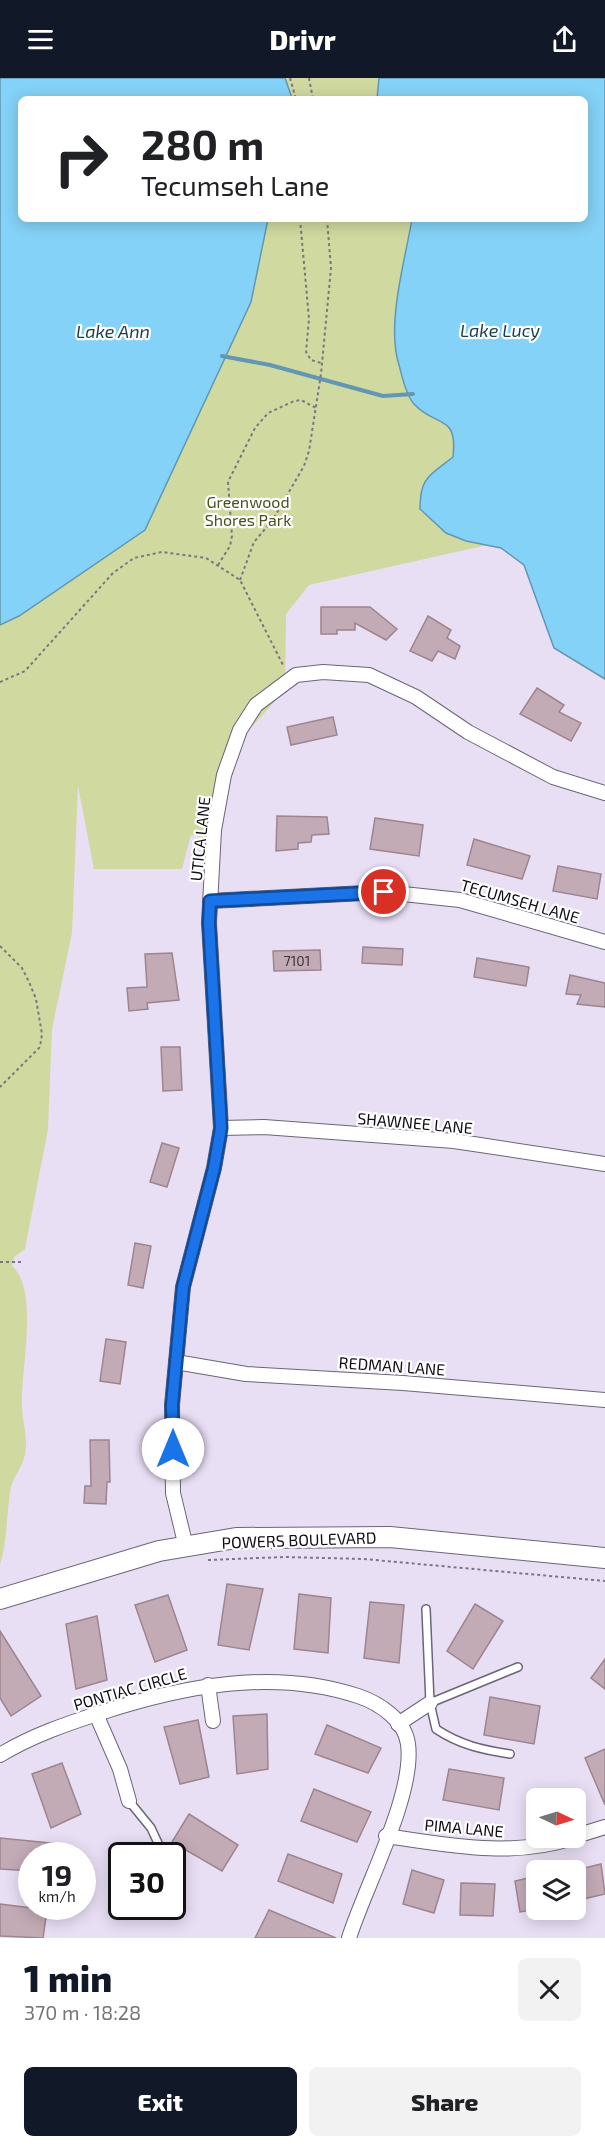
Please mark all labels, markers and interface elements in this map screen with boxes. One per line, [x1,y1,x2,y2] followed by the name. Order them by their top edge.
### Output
[24,23,57,56] icon: menu
[269,23,336,55] text: Drivr
[548,23,581,56] icon: share
[141,118,264,168] text: 280 m
[42,120,120,198] icon: right
[141,169,329,201] text: Tecumseh Lane
[460,319,540,341] water label: Lake Lucy
[76,320,150,342] water label: Lake Ann
[205,492,291,529] park label: Greenwood Shores Park
[186,796,213,882] street label: UTICA LANE
[358,866,409,917] pin
[459,874,582,927] street label: TECUMSEH LANE
[367,875,400,908] icon: arrive
[284,952,310,969] house number: 7101
[357,1108,473,1137] street label: SHAWNEE LANE
[338,1352,446,1379] street label: REDMAN LANE
[141,1417,205,1481] position arrow
[221,1527,377,1552] street label: POWERS BOULEVARD
[71,1663,189,1714] street label: PONTIAC CIRCLE
[526,1788,586,1848] north arrow
[526,1788,586,1920] map controls
[424,1815,504,1840] street label: PIMA LANE
[108,1842,186,1920] speed limit sign: 30
[42,1856,72,1892] text: 19
[526,1860,586,1920] button: layers
[38,1887,76,1905] text: km/h
[24,1956,112,1999] text: 1 min
[518,1958,581,2021] button: close
[24,2000,141,2024] text: 370 m · 18:28
[24,2067,297,2136] button: Exit
[309,2067,581,2136] button: Share

